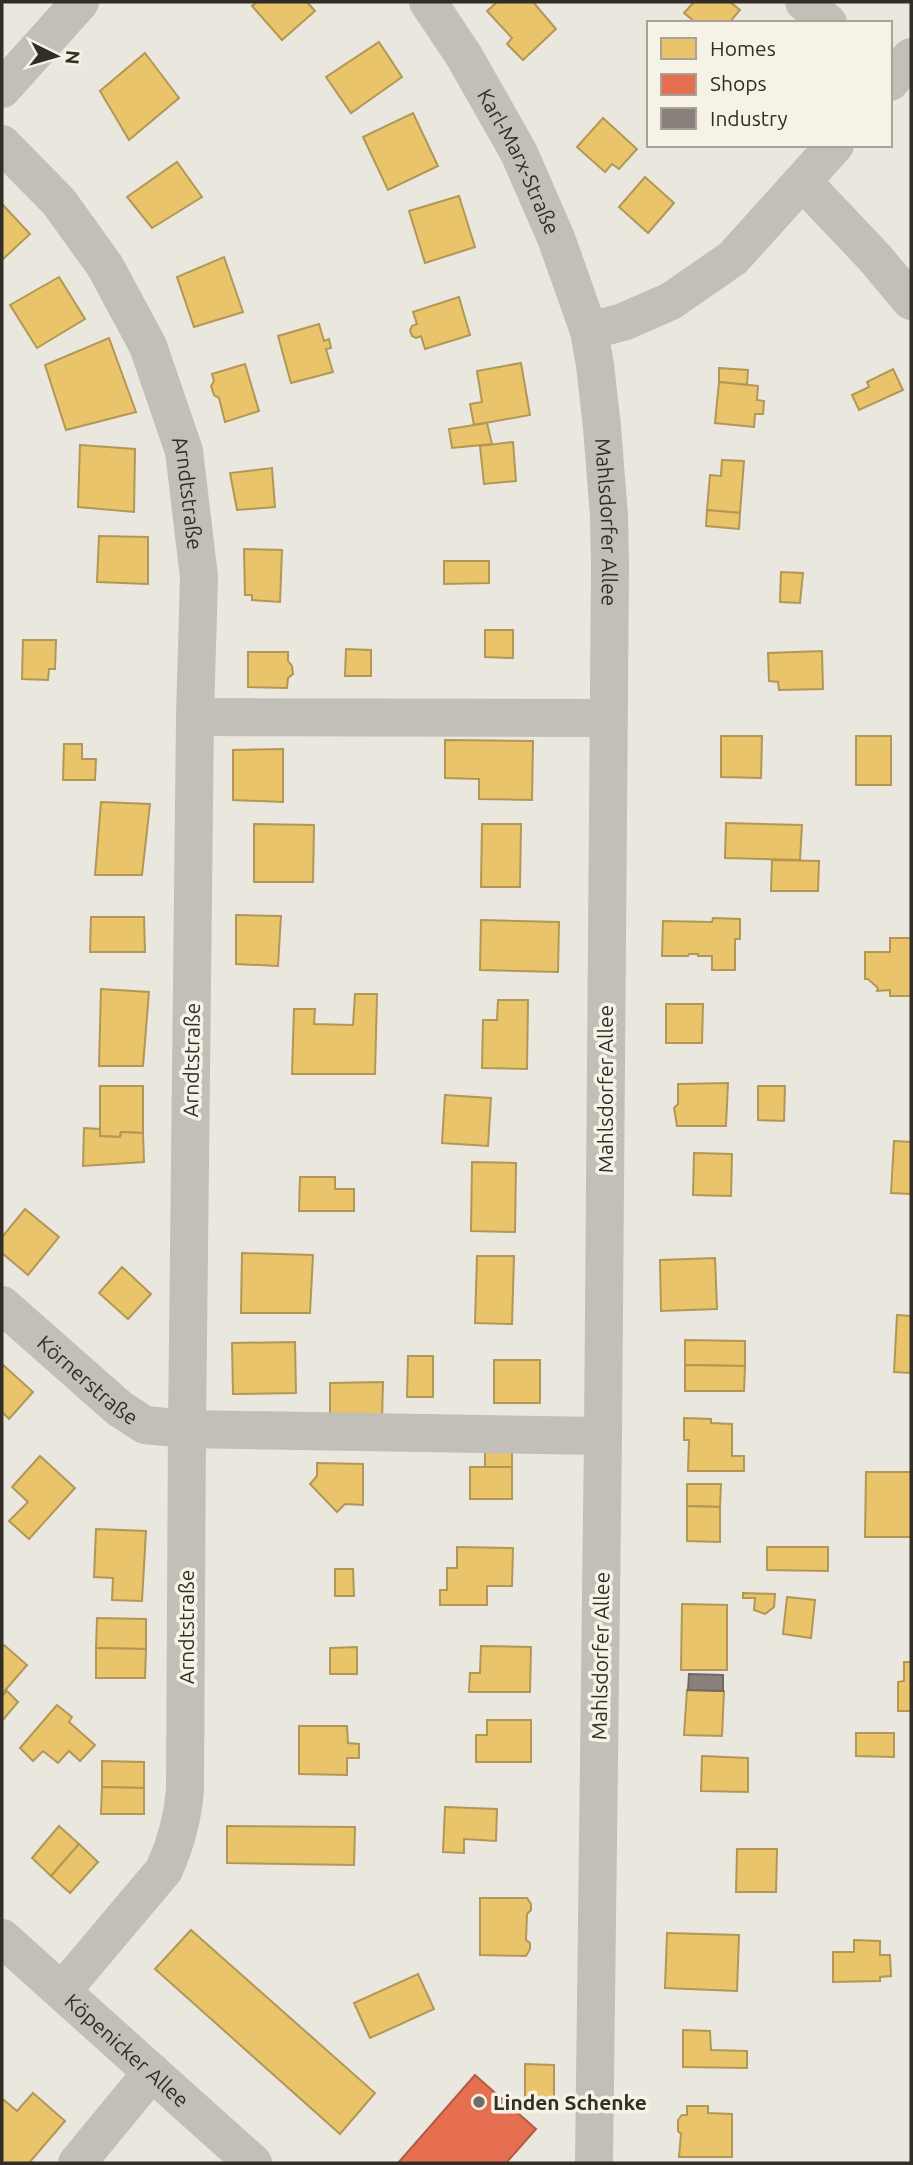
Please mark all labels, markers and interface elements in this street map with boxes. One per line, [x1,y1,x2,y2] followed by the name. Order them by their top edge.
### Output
[21,21,91,91] north arrow
[647,21,892,147] legend
[710,36,776,60] text: Homes
[61,49,85,66] text: N
[710,71,767,95] text: Shops
[473,84,565,238] street label: Karl-Marx-Straße
[710,106,788,130] text: Industry
[168,433,208,551] street label: Arndtstraße
[591,437,622,606] street label: Mahlsdorfer Allee
[178,1003,204,1117] street label: Arndtstraße
[593,1005,617,1173] street label: Mahlsdorfer Allee
[33,1330,143,1429] street label: Körnerstraße
[174,1570,198,1684] street label: Arndtstraße
[587,1572,613,1740] street label: Mahlsdorfer Allee
[60,1988,194,2112] street label: Köpenicker Allee
[493,2090,647,2114] place label: Linden Schenke
[471,2094,487,2110] marker: Linden Schenke

